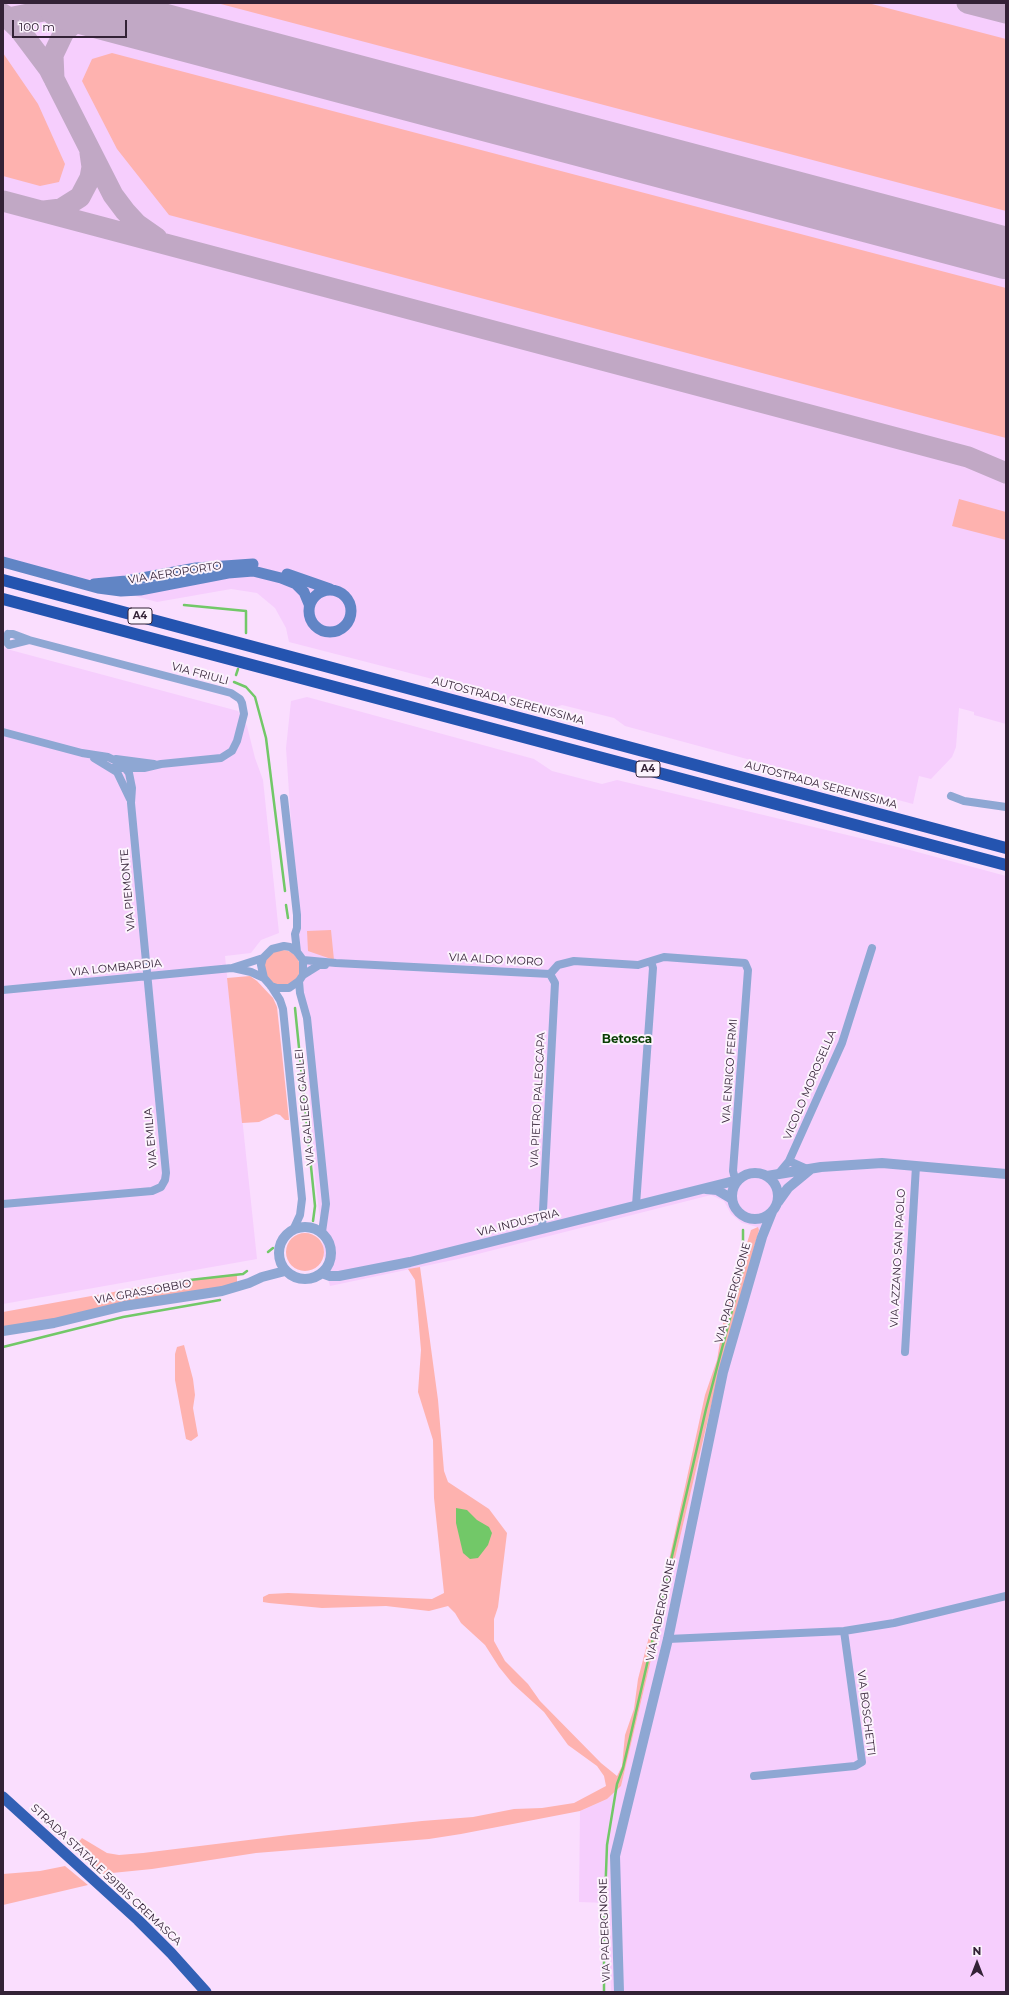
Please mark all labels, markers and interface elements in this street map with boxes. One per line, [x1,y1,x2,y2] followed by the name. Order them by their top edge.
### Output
[14,12,129,38] scale bar
[19,19,55,34] text: 100 m
[127,559,223,587] street label: VIA AEROPORTO
[128,608,152,624] road number: A4
[170,660,230,688] street label: VIA FRIULI
[430,674,586,728] street label: AUTOSTRADA SERENISSIMA
[743,758,899,812] street label: AUTOSTRADA SERENISSIMA
[636,761,660,777] road number: A4
[118,848,138,932] street label: VIA PIEMONTE
[449,951,543,969] street label: VIA ALDO MORO
[70,957,162,979] street label: VIA LOMBARDIA
[720,1018,740,1124] street label: VIA ENRICO FERMI
[781,1028,839,1142] street label: VICOLO MOROSELLA
[528,1032,548,1168] street label: VIA PIETRO PALEOCAPA
[602,1032,652,1046] district label: Betosca
[292,1048,318,1166] street label: VIA GALILEO GALILEI
[142,1107,160,1169] street label: VIA EMILIA
[888,1188,908,1328] street label: VIA AZZANO SAN PAOLO
[476,1206,560,1240] street label: VIA INDUSTRIA
[712,1241,754,1345] street label: VIA PADERGNONE
[94,1277,192,1307] street label: VIA GRASSOBBIO
[644,1558,678,1662] street label: VIA PADERGNONE
[854,1669,878,1757] street label: VIA BOSCHETTI
[28,1802,184,1948] street label: STRADA STATALE 591BIS CREMASCA
[597,1878,613,1982] street label: VIA PADERGNONE
[957,1943,997,1983] north arrow
[973,1944,981,1958] text: N

